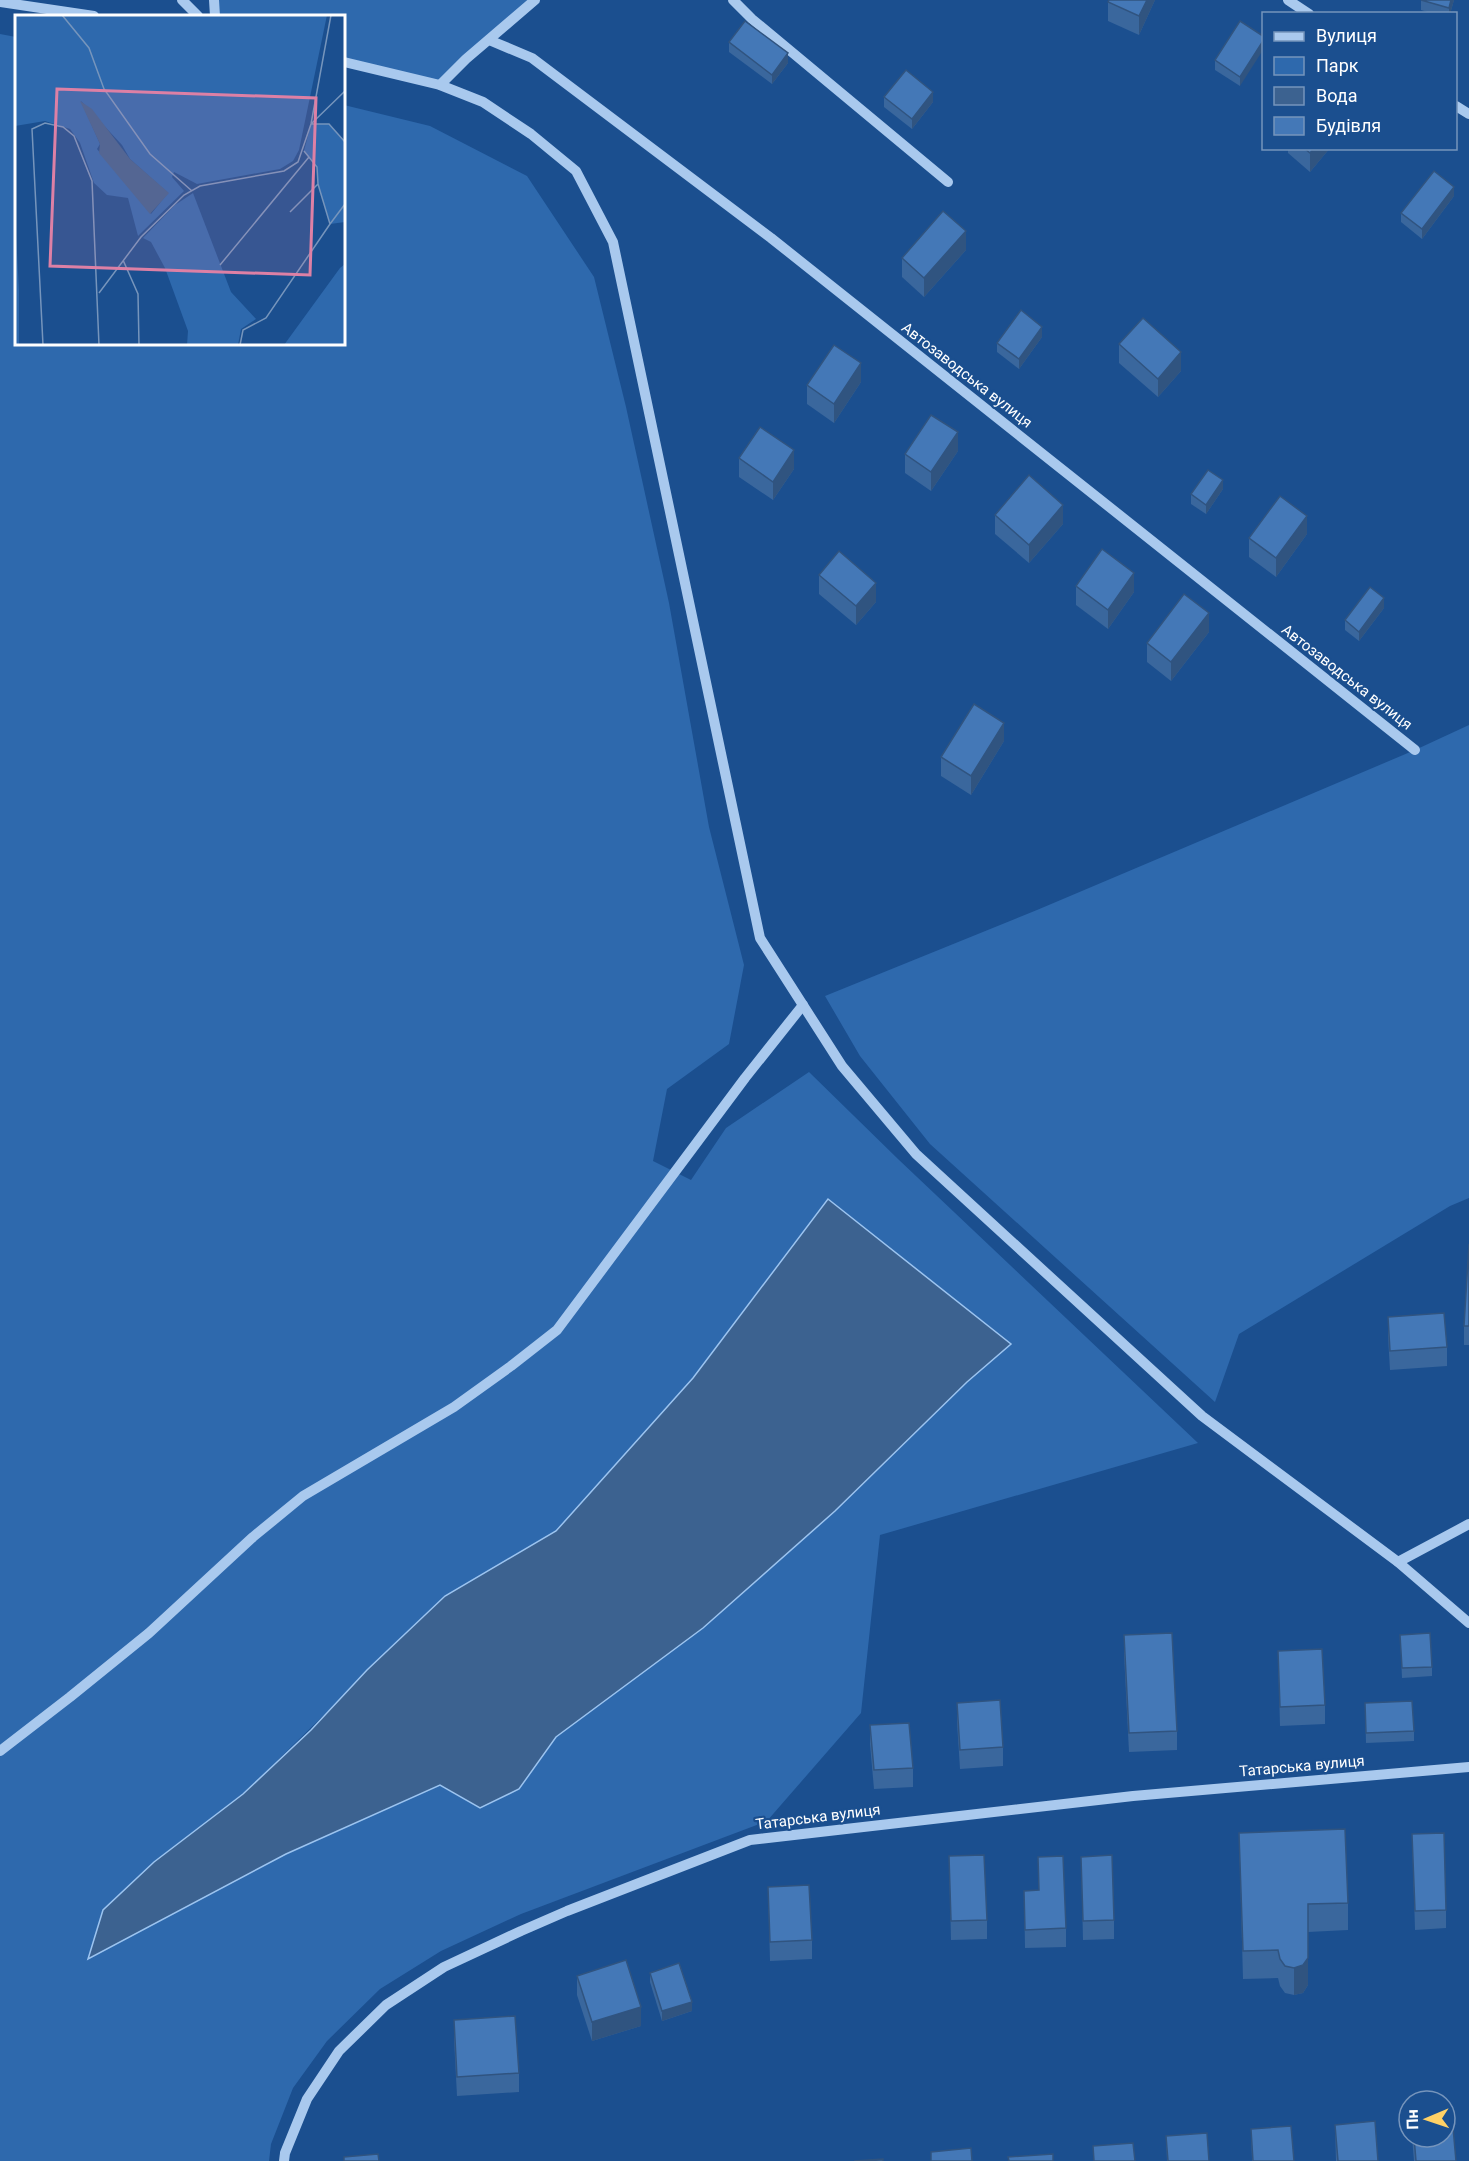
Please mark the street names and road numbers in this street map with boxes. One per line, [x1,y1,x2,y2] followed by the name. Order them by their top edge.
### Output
[898,318,1036,432] street label: Автозаводська вулиця
[1278,620,1416,734] street label: Автозаводська вулиця
[1239,1752,1365,1780] street label: Татарська вулиця
[755,1800,881,1834] street label: Татарська вулиця

